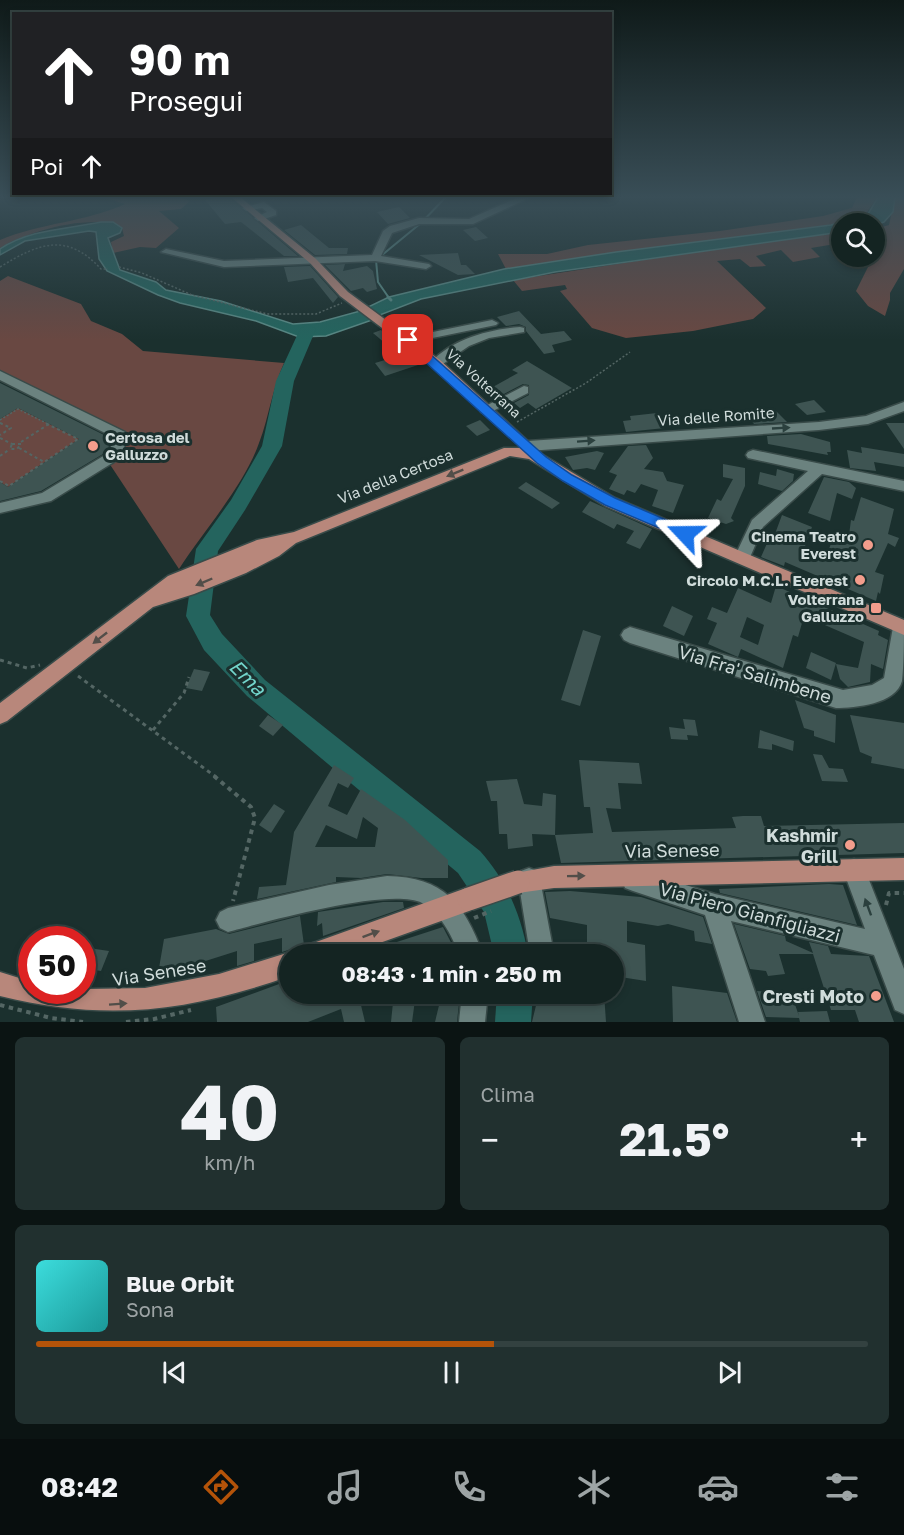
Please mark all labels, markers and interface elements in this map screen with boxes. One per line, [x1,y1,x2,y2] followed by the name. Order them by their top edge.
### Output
[129,34,230,84] text: 90 m
[30,36,108,114] icon: ahead
[129,85,243,117] text: Prosegui
[75,150,108,183] icon: ahead
[30,153,63,180] text: Poi
[831,213,885,267] map controls
[831,213,885,267] button: search
[382,314,433,365] pin
[391,323,424,356] icon: arrive
[443,345,525,421] street label: Via Volterrana
[657,403,775,429] street label: Via delle Romite
[771,424,790,433] one-way arrow
[105,428,190,463] place label: Certosa del Galluzzo
[576,436,595,446] one-way arrow
[86,439,100,453] marker: Certosa del Galluzzo
[335,445,455,507] street label: Via della Certosa
[446,469,464,478] one-way arrow
[653,502,717,566] position arrow
[751,527,856,562] place label: Cinema Teatro Everest
[861,538,875,552] marker: Cinema Teatro Everest
[686,571,848,589] place label: Circolo M.C.L. Everest
[853,573,867,587] marker: Circolo M.C.L. Everest
[195,577,213,587] one-way arrow
[788,590,864,625] place label: Volterrana Galluzzo
[869,601,883,615] marker: Volterrana Galluzzo
[93,631,108,643] one-way arrow
[676,640,834,708] street label: Via Fra' Salimbene
[225,654,272,701] water label: Ema
[766,824,838,867] place label: Kashmir Grill
[624,838,720,862] street label: Via Senese
[843,838,857,852] marker: Kashmir Grill
[566,872,585,881] one-way arrow
[657,877,843,947] street label: Via Piero Gianfigliazzi
[863,898,873,916] one-way arrow
[18,926,96,1004] speed limit sign: 50
[363,929,381,939] one-way arrow
[110,954,208,990] street label: Via Senese
[342,960,561,987] text: 08:43 · 1 min · 250 m
[763,985,864,1007] place label: Cresti Moto
[869,989,883,1003] marker: Cresti Moto
[109,999,128,1008] one-way arrow
[180,1064,279,1157] text: 40
[481,1082,535,1106] text: Clima
[619,1112,729,1166] text: 21.5°
[481,1120,499,1159] text: −
[850,1120,868,1159] text: +
[204,1150,255,1174] text: km/h
[126,1270,234,1297] text: Blue Orbit
[126,1297,174,1321] text: Sona
[158,1356,191,1389] icon: previous
[435,1356,468,1389] icon: pause
[713,1356,746,1389] icon: next
[200,1466,242,1508] icon: directions
[324,1466,366,1508] icon: music
[448,1466,490,1508] icon: phone
[573,1466,615,1508] icon: climate
[697,1466,739,1508] icon: car
[821,1466,863,1508] icon: filters
[41,1471,118,1503] text: 08:42

